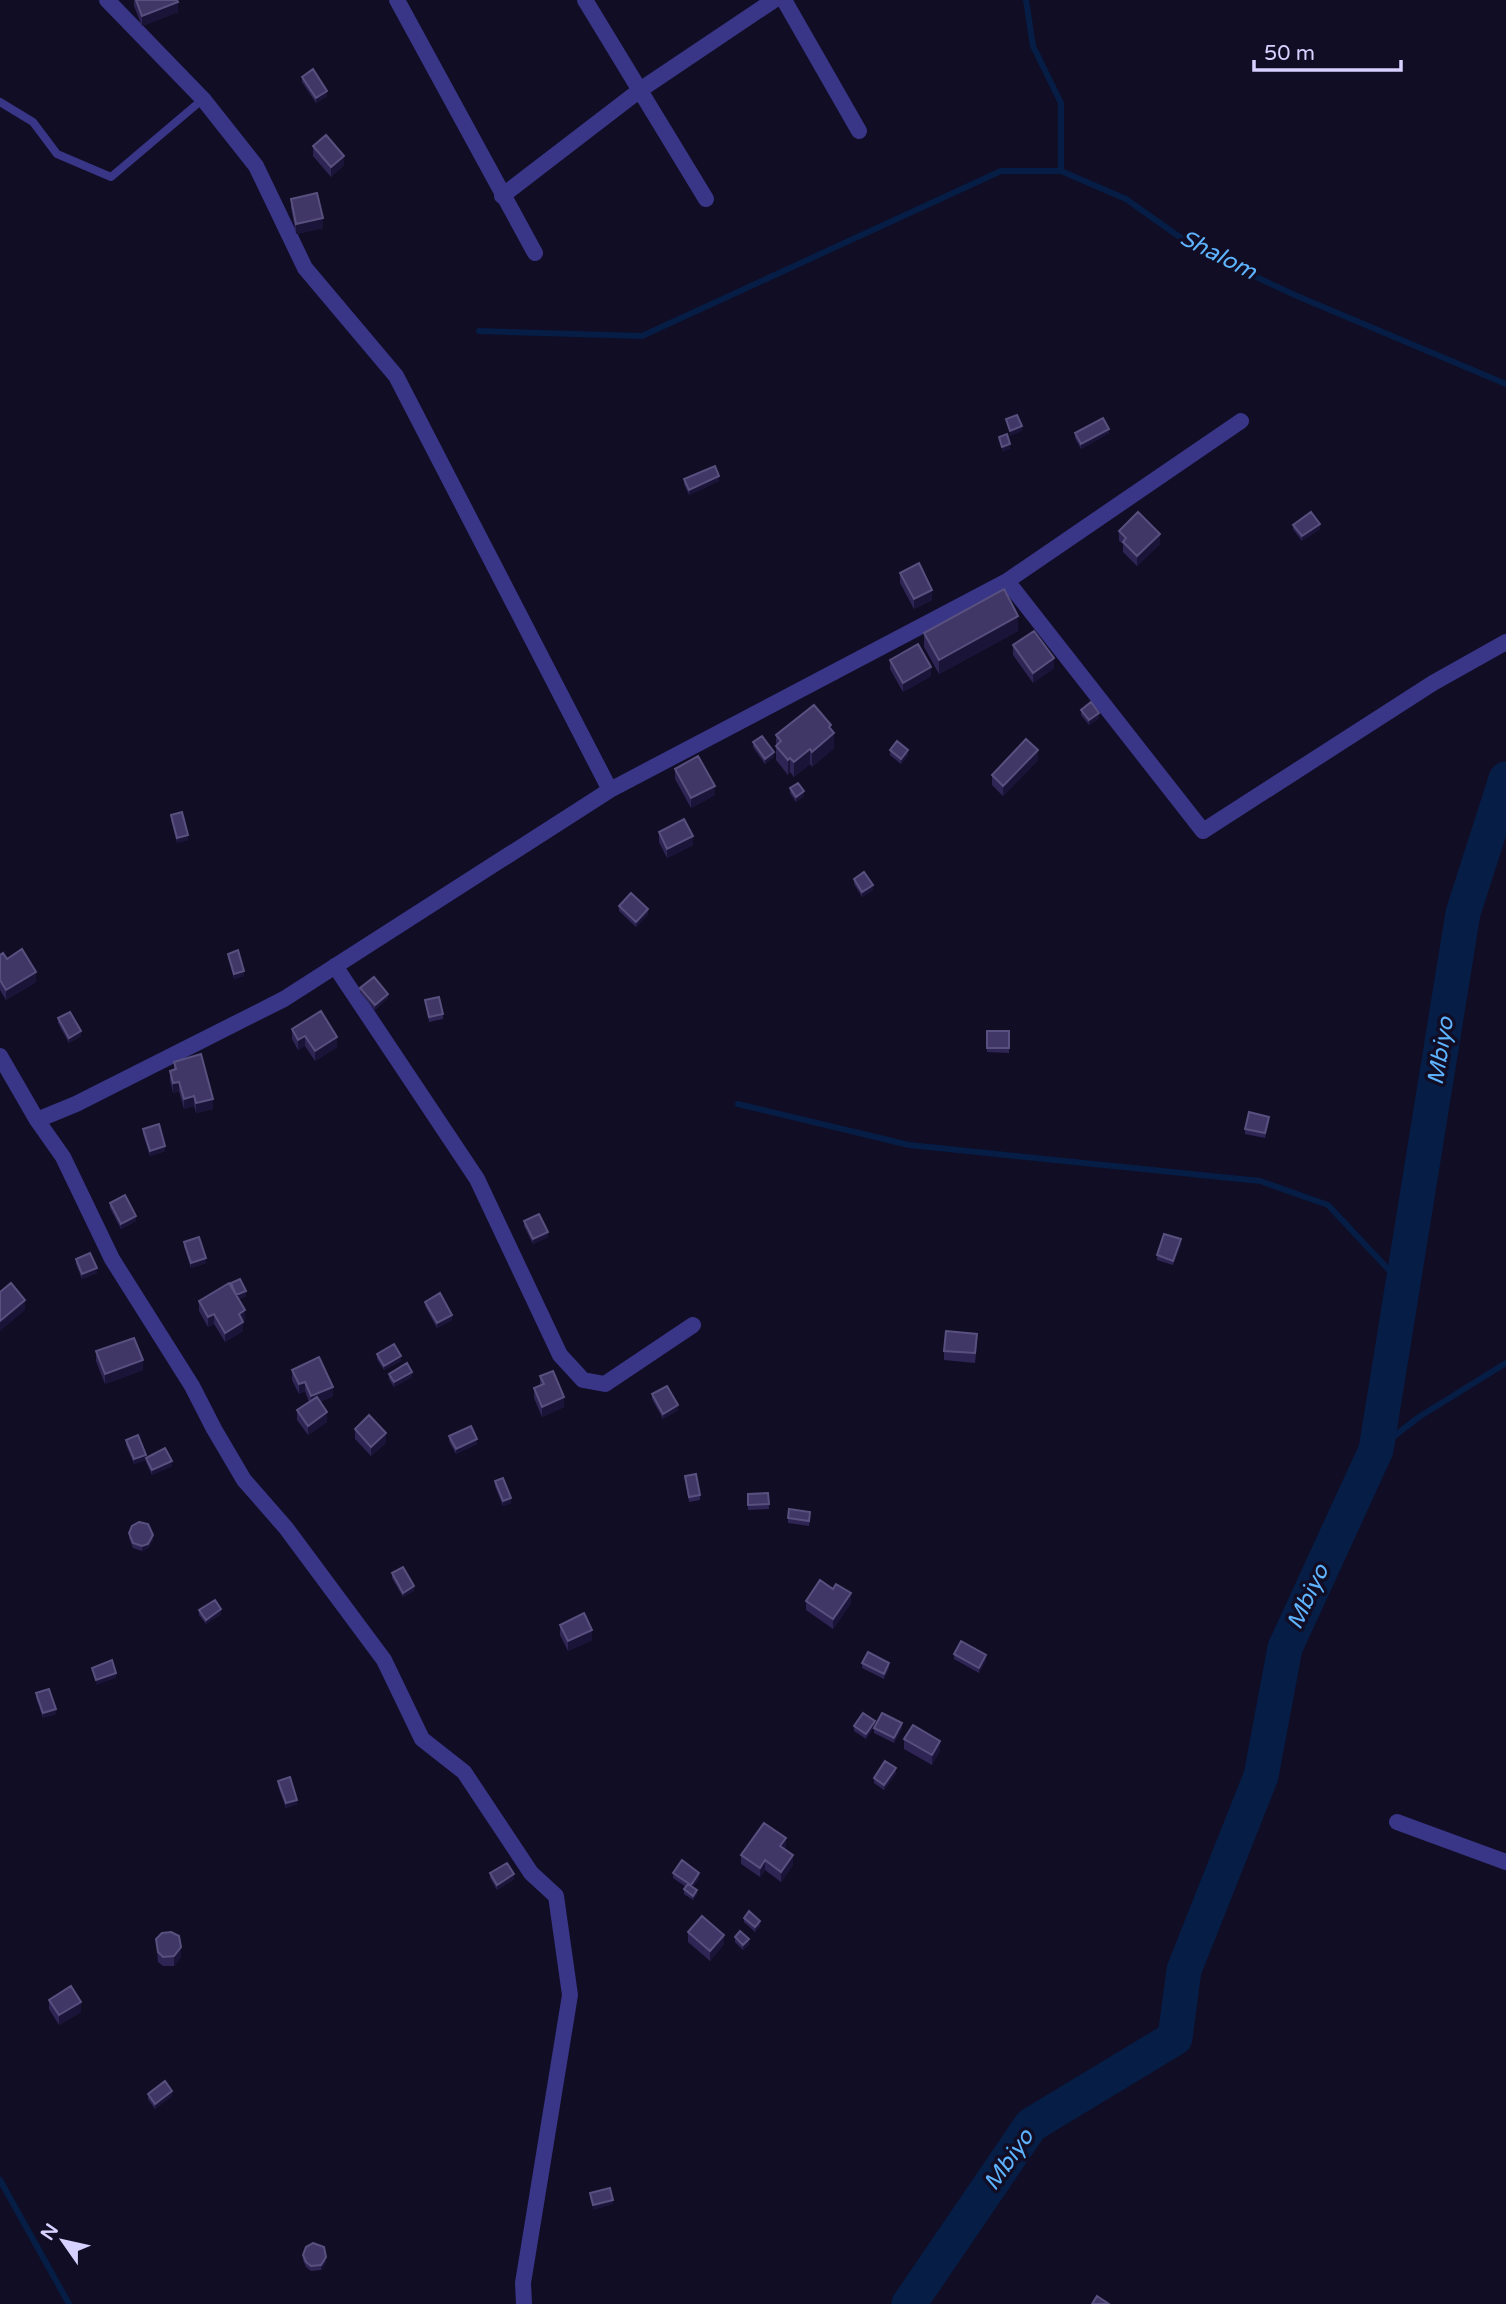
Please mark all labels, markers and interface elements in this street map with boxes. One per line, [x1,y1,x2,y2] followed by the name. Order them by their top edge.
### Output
[1254,28,1401,72] scale bar
[1264,41,1315,66] text: 50 m
[1175,224,1262,286] water label: Shalom
[1422,1014,1460,1087] water label: Mbiyo
[1281,1559,1336,1634] water label: Mbiyo
[978,2123,1041,2196] water label: Mbiyo
[28,2206,98,2276] north arrow
[36,2220,63,2245] text: N

